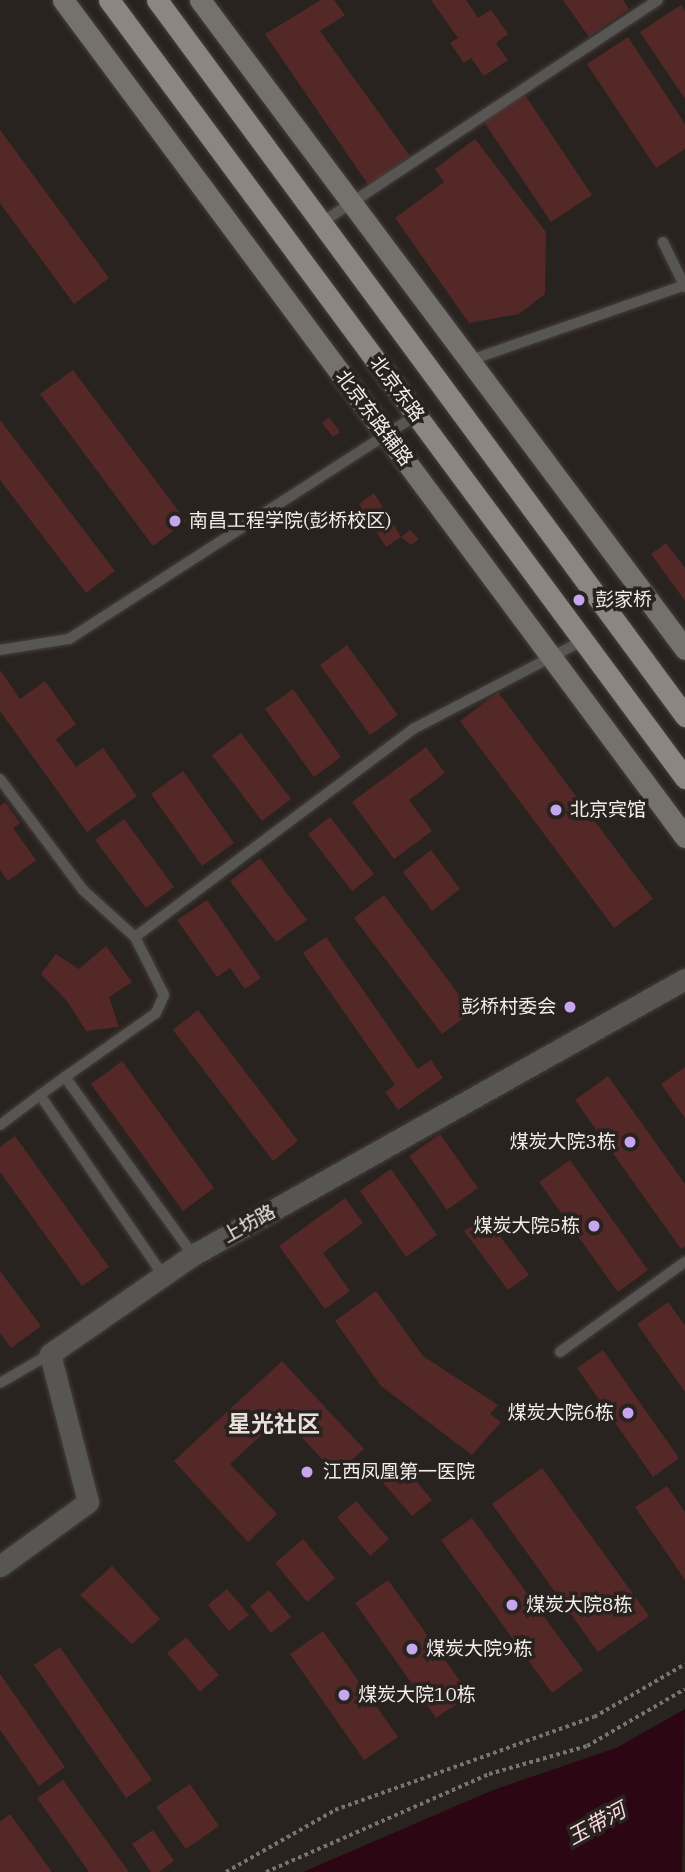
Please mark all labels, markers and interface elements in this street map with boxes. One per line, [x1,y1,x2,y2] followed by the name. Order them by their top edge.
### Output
[365,352,429,426] street label: 北京东路
[331,366,417,470] street label: 北京东路辅路
[189,510,392,532] place label: 南昌工程学院(彭桥校区)
[167,513,183,529] marker: 南昌工程学院(彭桥校区)
[595,589,652,611] place label: 彭家桥
[569,590,589,610] marker: 彭家桥
[570,799,646,821] place label: 北京宾馆
[548,802,564,818] marker: 北京宾馆
[461,996,556,1018] place label: 彭桥村委会
[562,999,578,1015] marker: 彭桥村委会
[510,1131,616,1153] place label: 煤炭大院3栋
[622,1134,638,1150] marker: 煤炭大院3栋
[219,1200,279,1248] street label: 上坊路
[474,1215,580,1237] place label: 煤炭大院5栋
[586,1218,602,1234] marker: 煤炭大院5栋
[508,1402,614,1424] place label: 煤炭大院6栋
[620,1405,636,1421] marker: 煤炭大院6栋
[228,1409,320,1437] district label: 星光社区
[323,1461,475,1483] place label: 江西凤凰第一医院
[297,1462,317,1482] marker: 江西凤凰第一医院
[526,1594,632,1616] place label: 煤炭大院8栋
[504,1597,520,1613] marker: 煤炭大院8栋
[426,1638,532,1660] place label: 煤炭大院9栋
[404,1641,420,1657] marker: 煤炭大院9栋
[358,1684,476,1706] place label: 煤炭大院10栋
[336,1687,352,1703] marker: 煤炭大院10栋
[562,1797,630,1849] water label: 玉带河

